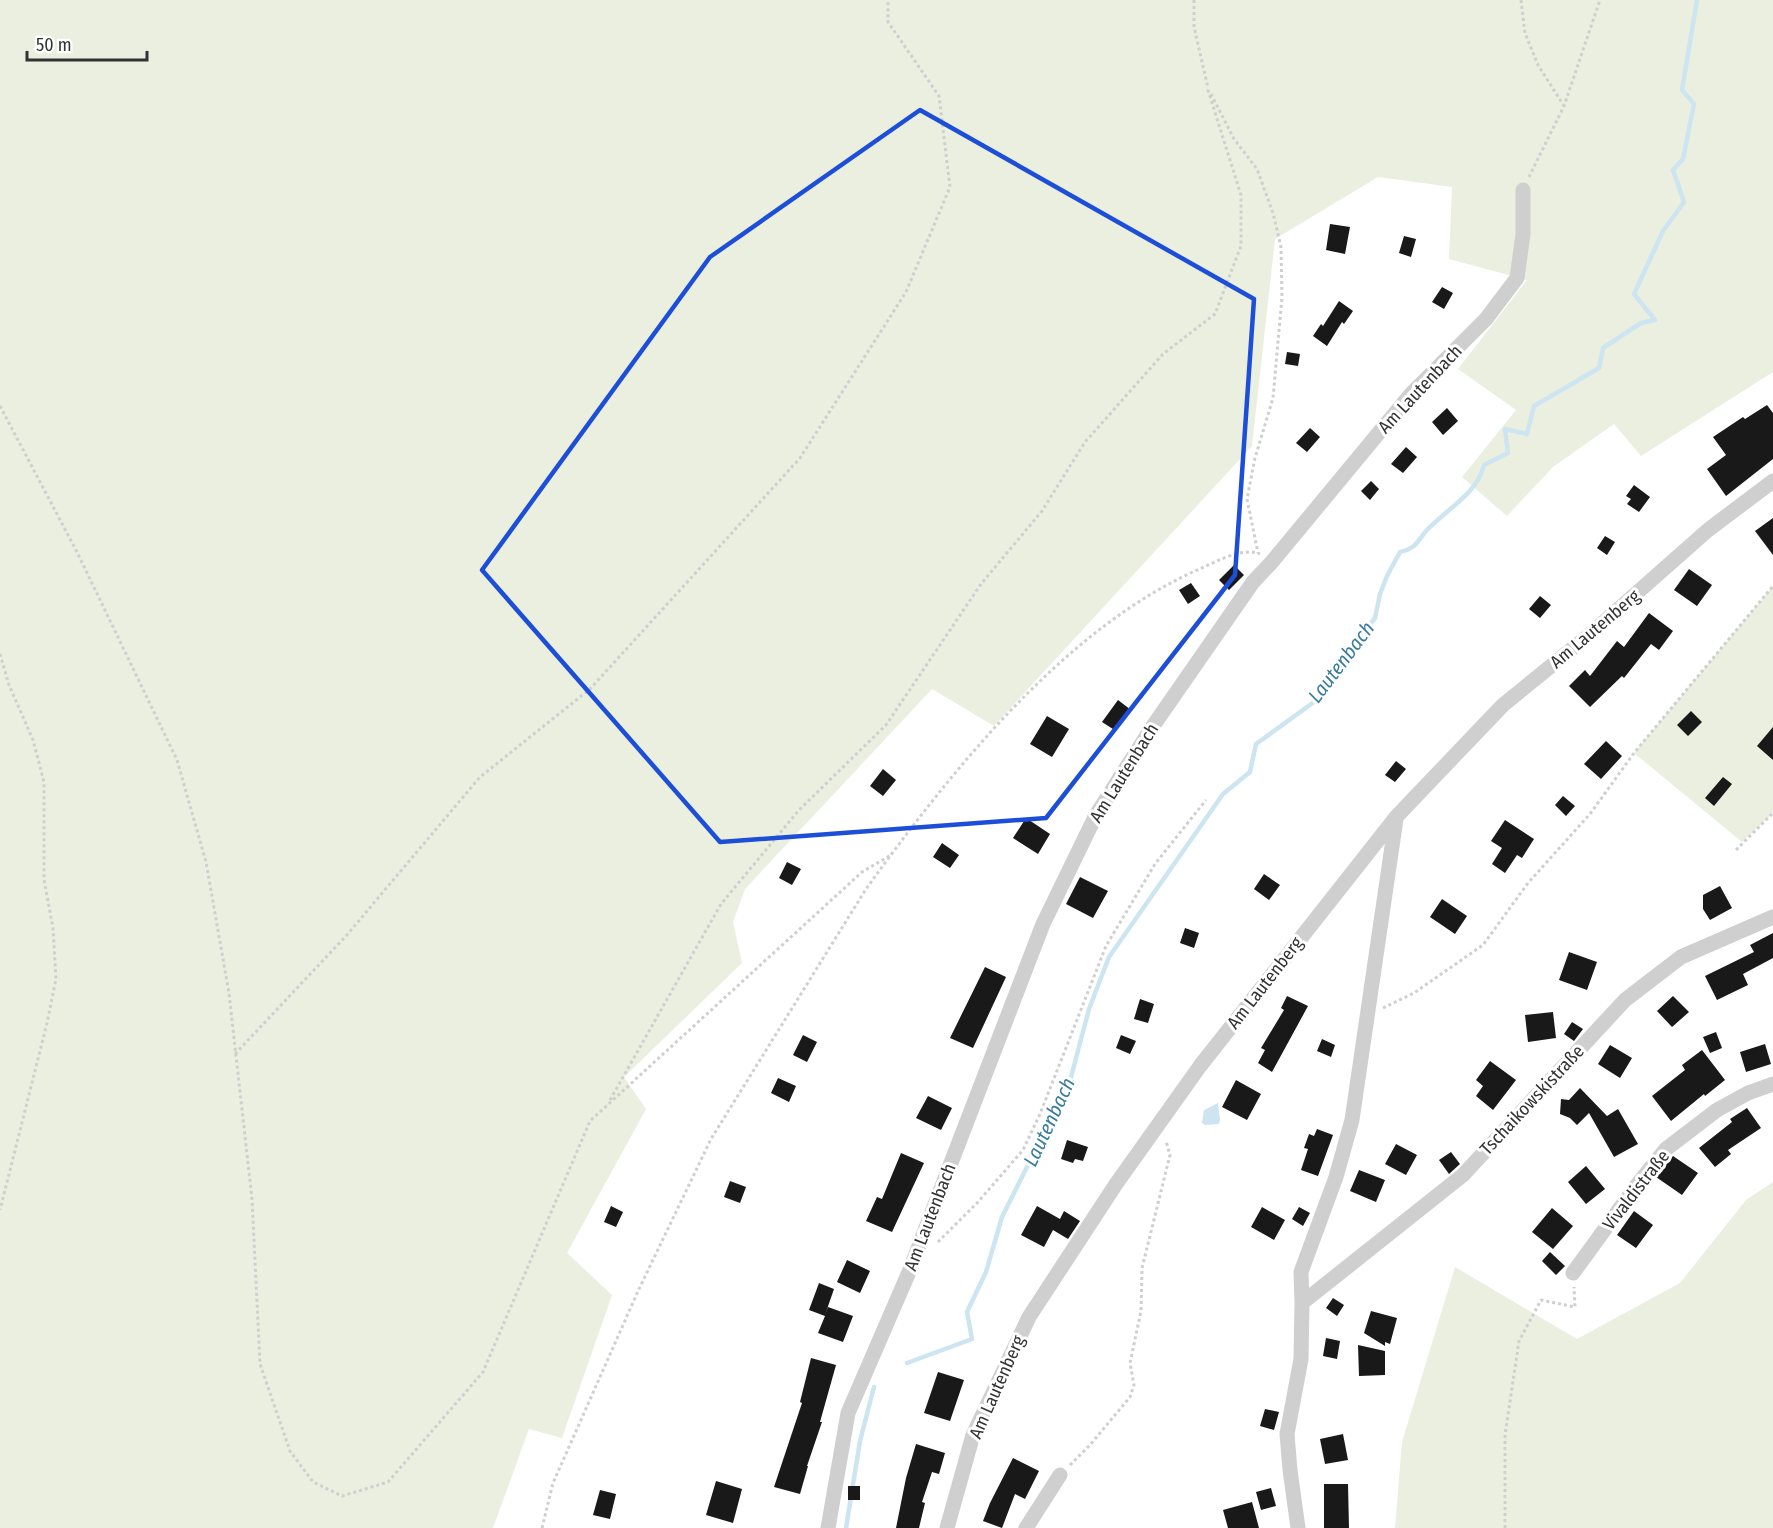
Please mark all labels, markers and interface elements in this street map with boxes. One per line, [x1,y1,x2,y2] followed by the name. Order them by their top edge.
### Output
[27,24,147,62] scale bar
[36,34,72,56] text: 50 m
[1373,340,1467,438] street label: Am Lautenbach
[1546,585,1645,673] street label: Am Lautenberg
[1303,617,1379,707] water label: Lautenbach
[1085,719,1163,827] street label: Am Lautenbach
[1222,932,1308,1033] street label: Am Lautenberg
[1475,1040,1589,1160] street label: Tschaikowskistraße
[1018,1074,1080,1170] water label: Lautenbach
[1598,1145,1674,1234] street label: Vivaldistraße
[899,1160,961,1274] street label: Am Lautenbach
[964,1332,1030,1442] street label: Am Lautenberg

